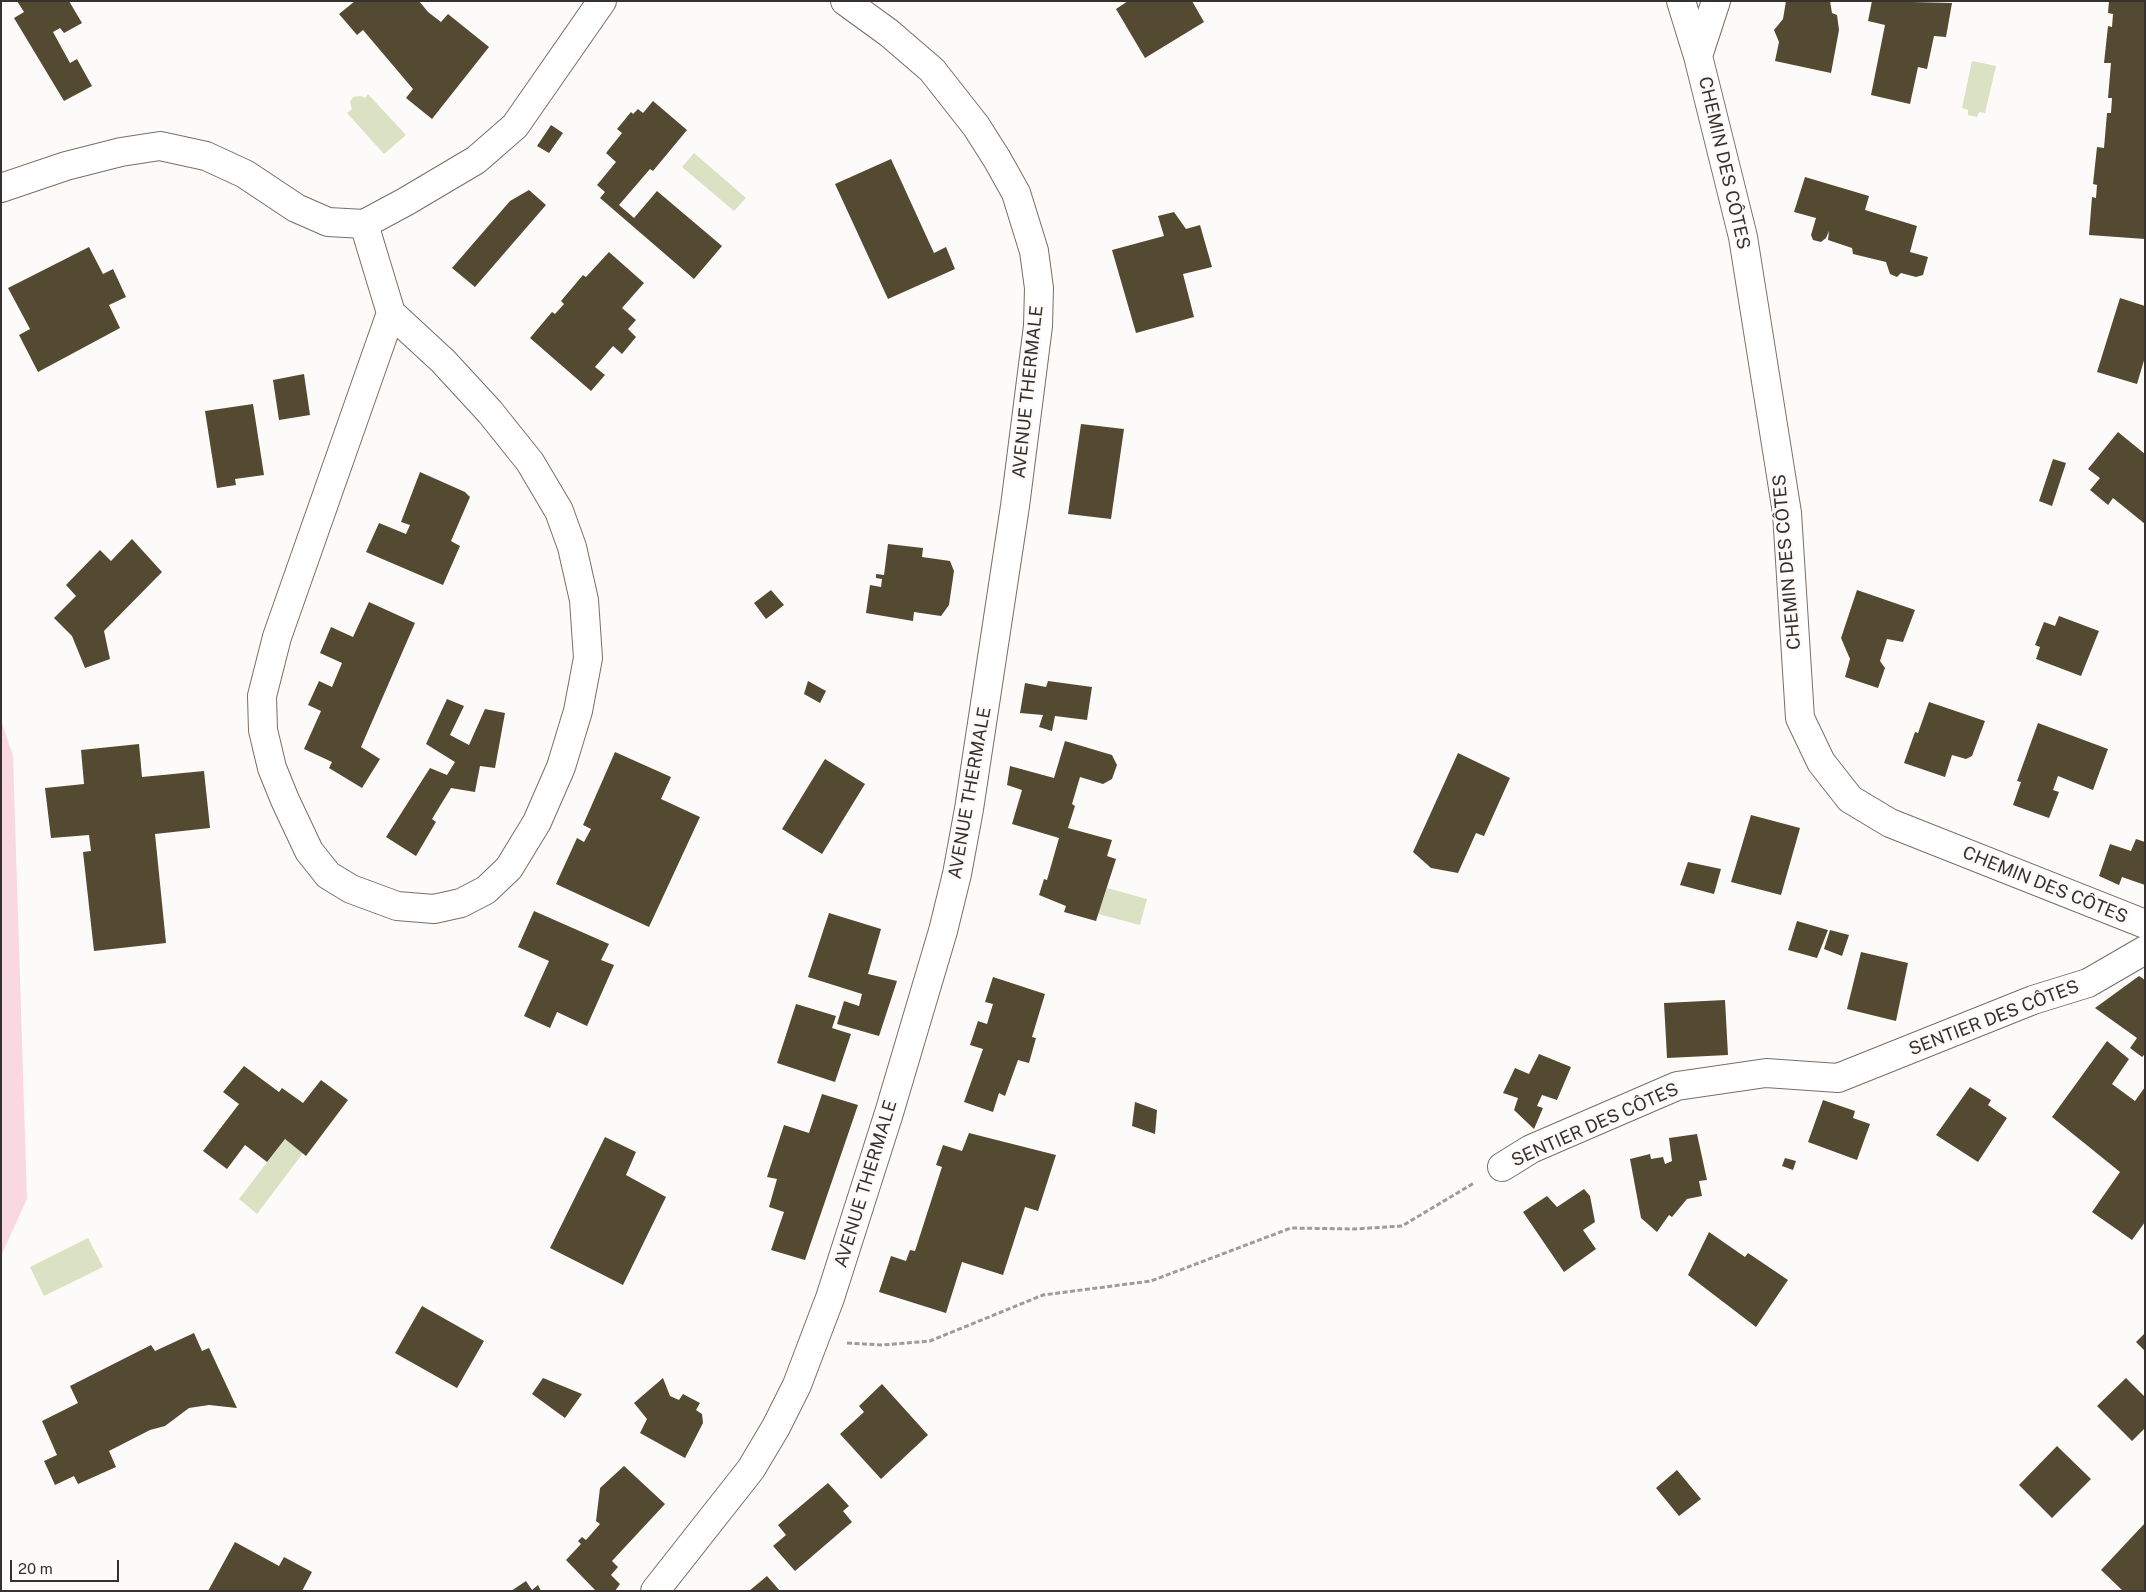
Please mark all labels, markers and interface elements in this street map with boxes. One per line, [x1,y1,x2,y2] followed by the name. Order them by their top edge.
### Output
[1694,75,1754,251] street label: CHEMIN DES CÔTES
[1008,304,1048,480] street label: AVENUE THERMALE
[1769,473,1805,651] street label: CHEMIN DES CÔTES
[944,705,996,881] street label: AVENUE THERMALE
[1959,842,2131,928] street label: CHEMIN DES CÔTES
[1906,976,2082,1060] street label: SENTIER DES CÔTES
[1508,1078,1682,1172] street label: SENTIER DES CÔTES
[830,1098,902,1270] street label: AVENUE THERMALE
[12,1550,121,1582] scale bar
[18,1560,53,1577] text: 20 m

